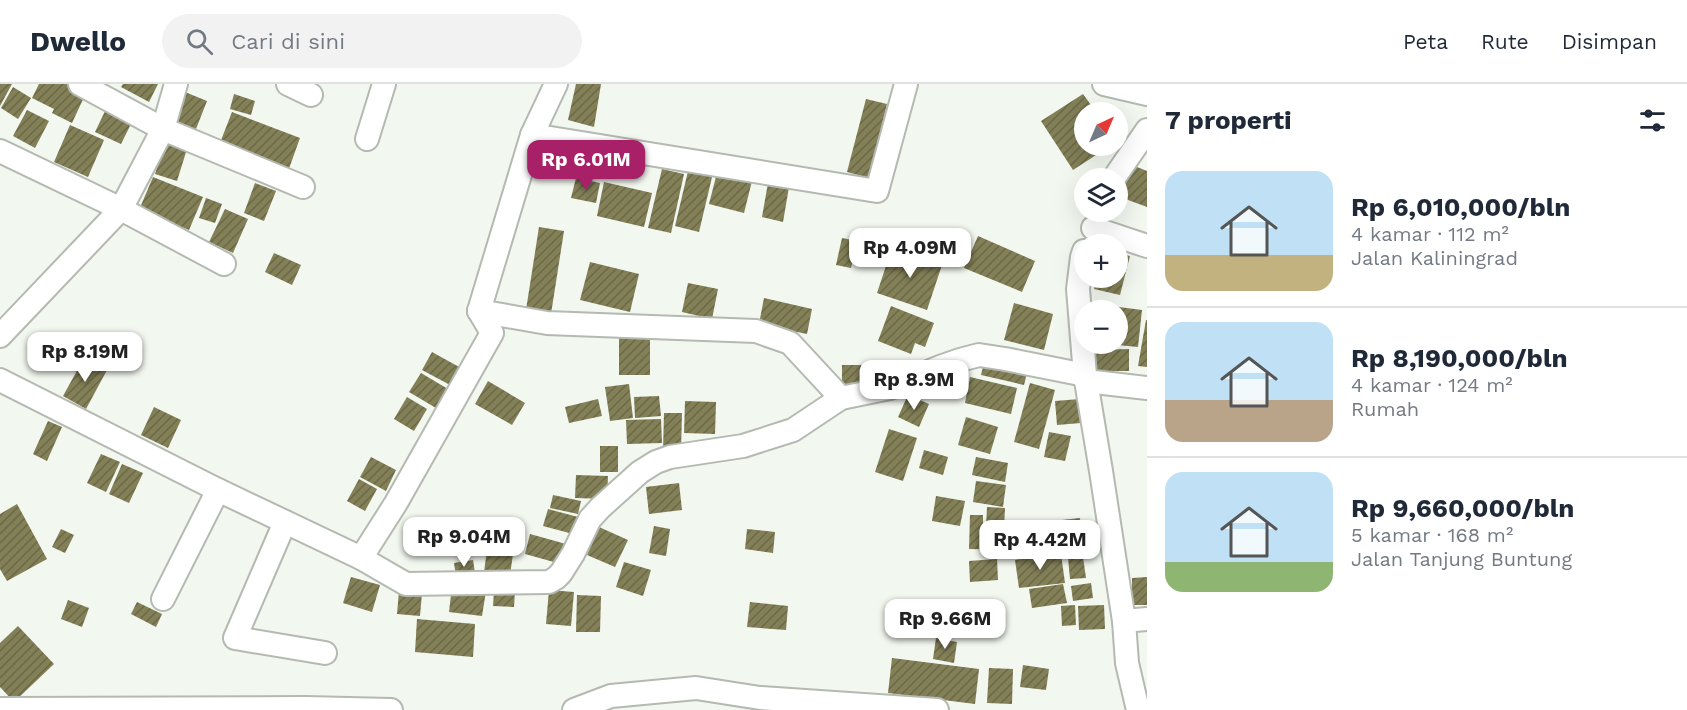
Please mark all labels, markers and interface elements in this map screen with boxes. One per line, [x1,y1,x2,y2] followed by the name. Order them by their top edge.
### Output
[162,14,582,68] search box
[30,25,126,58] text: Dwello
[183,25,216,58] icon: search
[231,29,345,54] text: Cari di sini
[1403,29,1448,54] text: Peta
[1481,29,1529,54] text: Rute
[1562,29,1657,54] text: Disimpan
[1074,102,1128,156] north arrow
[1074,102,1128,354] map controls
[1636,104,1669,137] icon: filters
[1165,105,1292,135] text: 7 properti
[524,140,648,191] pin: Rp 6.01M
[541,147,631,171] text: Rp 6.01M
[1074,168,1128,222] button: layers
[1351,192,1570,222] text: Rp 6,010,000/bln
[1213,195,1285,267] icon: home
[1351,222,1509,246] text: 4 kamar · 112 m²
[848,228,972,279] pin: Rp 4.09M
[1074,234,1128,288] button: +
[863,235,957,259] text: Rp 4.09M
[1351,246,1518,270] text: Jalan Kaliningrad
[1074,300,1128,354] button: −
[23,332,147,383] pin: Rp 8.19M
[41,339,129,363] text: Rp 8.19M
[1351,343,1568,373] text: Rp 8,190,000/bln
[1213,346,1285,418] icon: home
[859,360,969,411] pin: Rp 8.9M
[874,367,954,391] text: Rp 8.9M
[1351,373,1513,397] text: 4 kamar · 124 m²
[1351,397,1419,421] text: Rumah
[1351,493,1574,523] text: Rp 9,660,000/bln
[1213,496,1285,568] icon: home
[402,517,526,568] pin: Rp 9.04M
[978,520,1102,571] pin: Rp 4.42M
[1351,523,1513,547] text: 5 kamar · 168 m²
[417,524,511,548] text: Rp 9.04M
[993,527,1087,551] text: Rp 4.42M
[1351,547,1572,571] text: Jalan Tanjung Buntung
[883,599,1007,650] pin: Rp 9.66M
[899,606,991,630] text: Rp 9.66M

